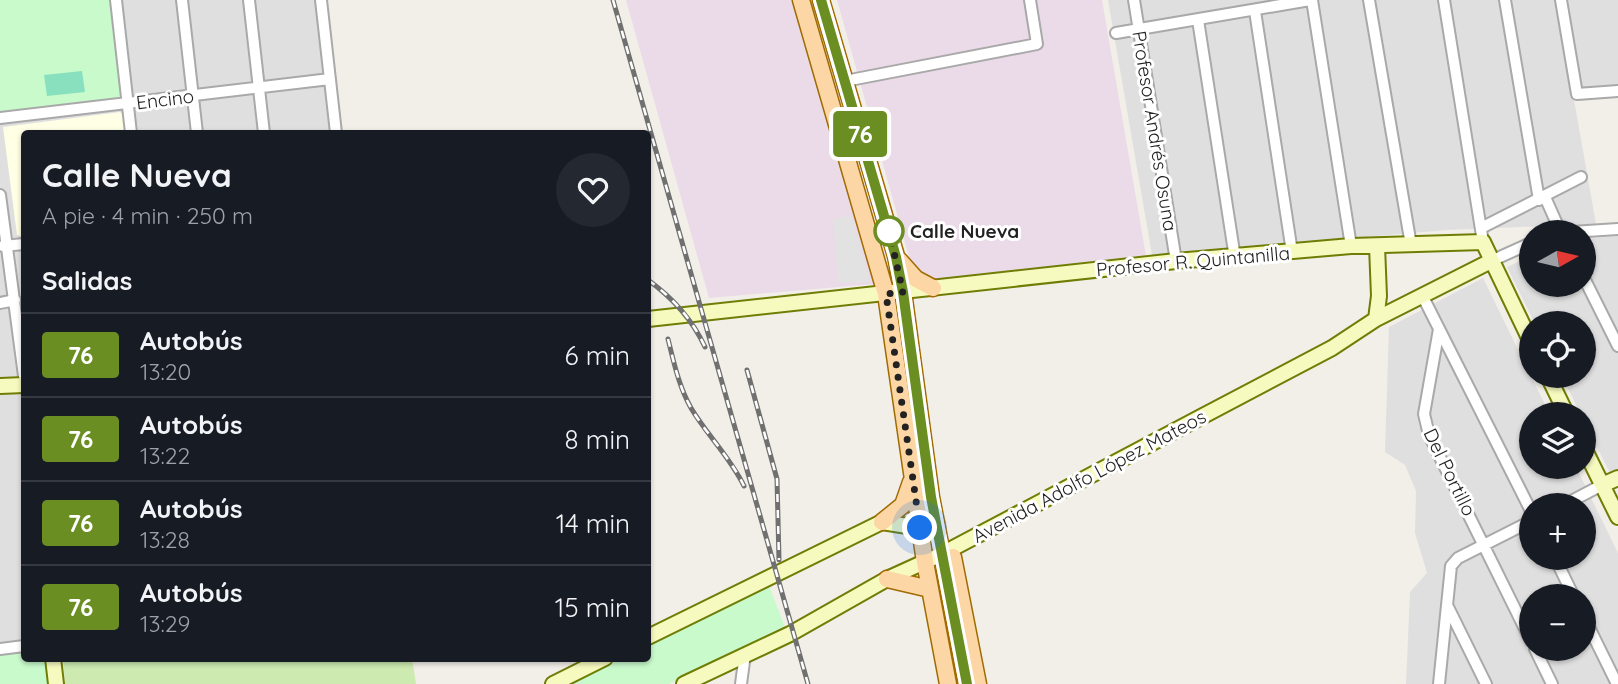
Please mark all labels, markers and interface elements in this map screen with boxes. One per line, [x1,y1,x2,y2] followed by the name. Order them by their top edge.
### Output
[1127,29,1183,233] street label: Profesor Andrés Osuna
[135,84,195,114] street label: Encino
[828,111,892,157] line badge: 76
[847,119,873,149] text: 76
[556,153,630,227] button: heart
[42,154,232,195] text: Calle Nueva
[42,201,253,230] text: A pie · 4 min · 250 m
[874,216,904,246] marker: Calle Nueva
[910,219,1019,243] place label: Calle Nueva
[1519,220,1596,298] north arrow
[1519,220,1596,661] map controls
[1095,241,1291,281] street label: Profesor R. Quintanilla
[42,264,132,297] text: Salidas
[1519,311,1596,388] button: locate
[140,324,242,357] text: Autobús
[565,339,630,372] text: 6 min
[68,340,93,370] text: 76
[140,357,191,386] text: 13:20
[1519,402,1596,479] button: layers
[968,404,1210,548] street label: Avenida Adolfo López Mateos
[140,408,242,441] text: Autobús
[565,423,630,456] text: 8 min
[68,424,93,454] text: 76
[1418,424,1482,520] street label: Del Portillo
[140,441,190,470] text: 13:22
[140,492,242,525] text: Autobús
[1519,493,1596,570] button: +
[556,507,630,540] text: 14 min
[68,508,93,538] text: 76
[902,510,937,545] your location
[140,525,190,554] text: 13:28
[140,576,242,609] text: Autobús
[1519,584,1596,661] button: −
[555,591,630,624] text: 15 min
[68,592,93,622] text: 76
[140,609,190,638] text: 13:29

